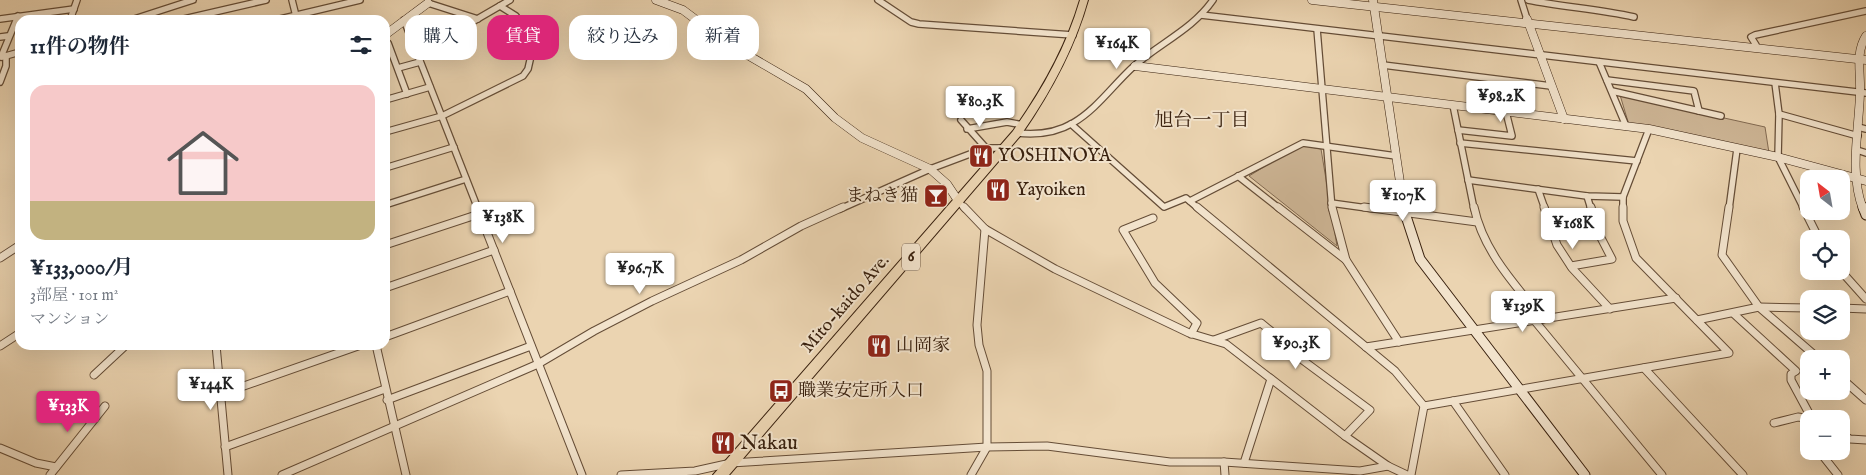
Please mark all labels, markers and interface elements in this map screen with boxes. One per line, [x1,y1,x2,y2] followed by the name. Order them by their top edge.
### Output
[405,15,477,60] chip: 購入
[487,15,559,60] chip: 賃貸
[569,15,677,60] chip: 絞り込み
[687,15,759,60] chip: 新着
[1082,28,1152,70] pin: ¥164K
[347,31,375,59] icon: filters
[30,34,130,61] text: 11件の物件
[1095,34,1139,54] text: ¥164K
[1460,80,1542,123] pin: ¥98.2K
[939,86,1021,128] pin: ¥80.3K
[1477,87,1525,107] text: ¥98.2K
[957,92,1003,112] text: ¥80.3K
[1154,109,1250,133] district label: 旭台一丁目
[158,118,248,208] icon: home
[968,143,994,169] restaurant icon: YOSHINOYA
[998,145,1112,168] place label: YOSHINOYA
[1800,170,1850,220] north arrow
[1800,170,1850,460] map controls
[985,177,1011,203] restaurant icon: Yayoiken
[1016,179,1086,202] place label: Yayoiken
[1368,180,1438,222] pin: ¥107K
[923,183,949,209] bar icon: まねき猫
[846,185,918,208] place label: まねき猫
[1381,186,1425,206] text: ¥107K
[468,202,538,244] pin: ¥138K
[482,208,524,228] text: ¥138K
[1538,208,1608,250] pin: ¥168K
[1552,214,1594,234] text: ¥168K
[1800,230,1850,280] button: locate
[902,243,920,270] road number: 6
[797,250,895,358] street label: Mito-kaido Ave.
[599,252,681,295] pin: ¥96.7K
[30,255,134,282] text: ¥133,000/月
[616,259,664,279] text: ¥96.7K
[30,286,118,306] text: 3部屋 · 101 m²
[1488,290,1558,333] pin: ¥139K
[1800,290,1850,340] button: layers
[1502,297,1544,317] text: ¥139K
[30,310,109,330] text: マンション
[1255,328,1337,370] pin: ¥90.3K
[866,333,892,359] restaurant icon: 山岡家
[1272,334,1320,354] text: ¥90.3K
[896,335,950,358] place label: 山岡家
[1800,350,1850,400] button: +
[176,368,246,411] pin: ¥144K
[189,375,233,395] text: ¥144K
[768,378,794,404] bus stop icon: 職業安定所入口
[798,380,924,403] place label: 職業安定所入口
[33,390,103,433] pin: ¥133K
[47,397,89,417] text: ¥133K
[1800,410,1850,460] button: −
[710,430,736,456] restaurant icon: Nakau
[740,430,798,457] place label: Nakau

